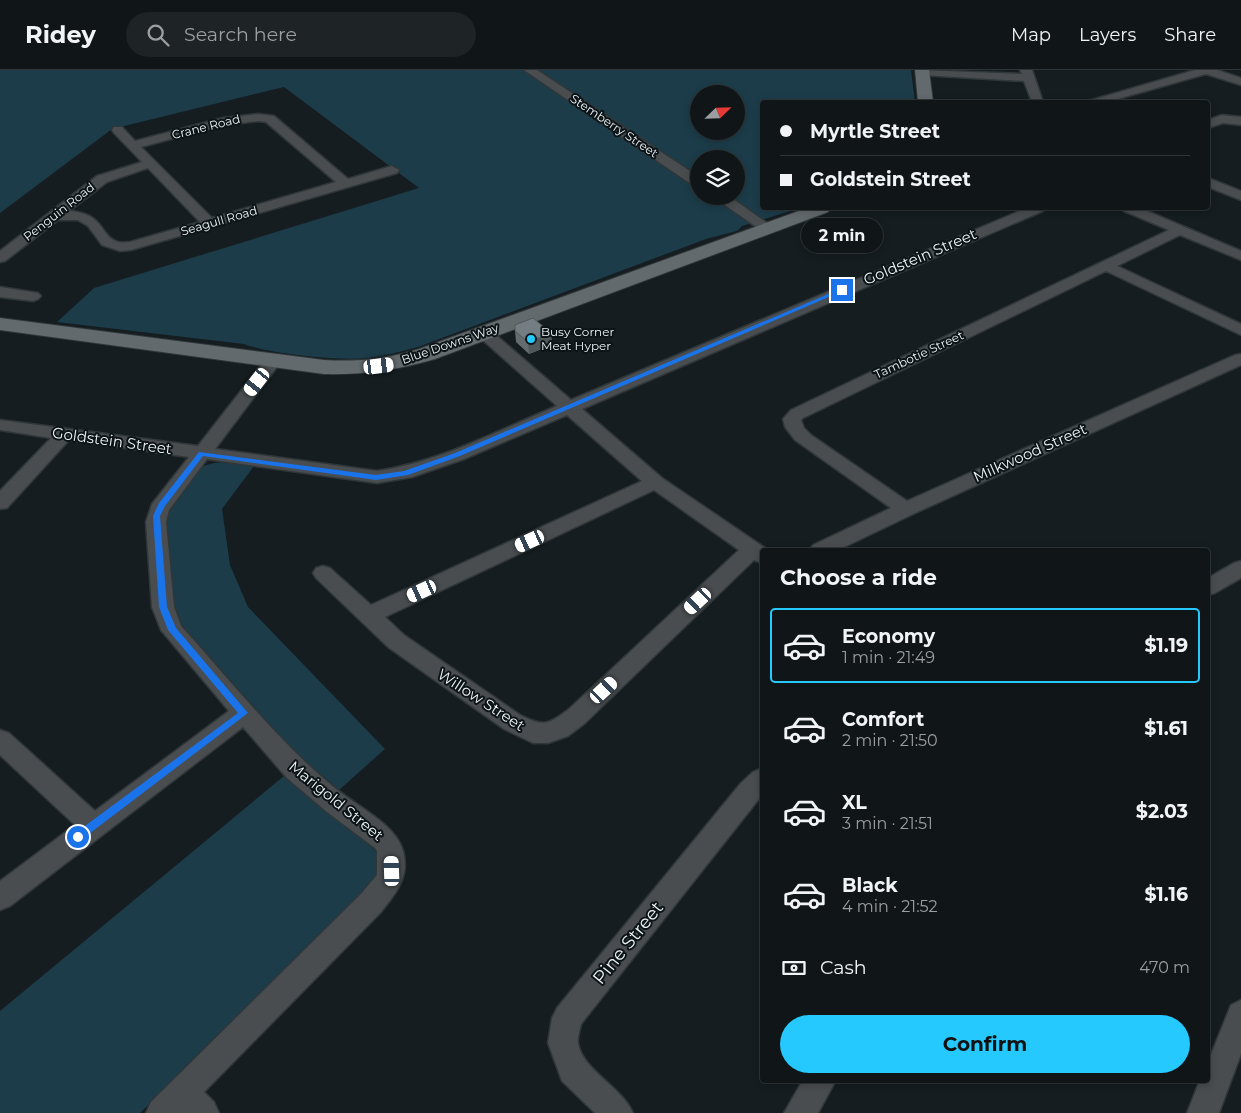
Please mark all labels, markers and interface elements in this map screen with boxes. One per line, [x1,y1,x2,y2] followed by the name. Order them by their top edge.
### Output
[126,12,476,57] search box
[25,20,96,49] text: Ridey
[144,21,172,49] icon: search
[184,23,297,46] text: Search here
[1011,24,1051,46] text: Map
[1079,24,1136,46] text: Layers
[1164,24,1216,46] text: Share
[690,85,745,140] north arrow
[690,85,745,205] map controls
[567,91,661,161] street label: Stemberry Street
[170,111,242,142] street label: Crane Road
[810,120,940,143] text: Myrtle Street
[690,150,745,205] button: layers
[810,168,971,191] text: Goldstein Street
[20,179,97,244] street label: Penguin Road
[179,202,259,239] street label: Seagull Road
[801,218,883,252] callout: 2 min
[860,224,979,289] street label: Goldstein Street
[819,226,865,245] text: 2 min
[831,279,853,301] route end
[399,320,501,367] street label: Blue Downs Way
[541,324,614,353] place label: Busy Corner Meat Hyper
[872,327,966,382] street label: Tambotie Street
[525,333,537,345] marker: Busy Corner Meat Hyper
[363,357,394,375] car
[241,366,272,398] car
[970,419,1089,486] street label: Milkwood Street
[51,423,173,458] street label: Goldstein Street
[513,528,546,554] car
[780,564,937,591] text: Choose a ride
[405,578,438,604] car
[681,585,714,617] car
[782,623,827,668] icon: car
[842,625,935,648] text: Economy
[1144,634,1188,657] text: $1.19
[842,648,935,667] text: 1 min · 21:49
[434,664,528,735] street label: Willow Street
[587,674,620,706] car
[782,706,827,751] icon: car
[842,708,924,731] text: Comfort
[1144,717,1188,740] text: $1.61
[842,731,938,750] text: 2 min · 21:50
[285,757,387,845] street label: Marigold Street
[782,789,827,834] icon: car
[842,791,867,814] text: XL
[1136,800,1188,823] text: $2.03
[842,814,933,833] text: 3 min · 21:51
[67,826,89,848] route start
[383,856,400,886] car
[782,872,827,917] icon: car
[842,874,898,897] text: Black
[1144,883,1188,906] text: $1.16
[588,897,668,989] street label: Pine Street
[842,897,938,916] text: 4 min · 21:52
[780,954,808,982] icon: cash
[820,956,867,979] text: Cash
[1139,958,1190,977] text: 470 m
[780,1015,1190,1073] button: Confirm

